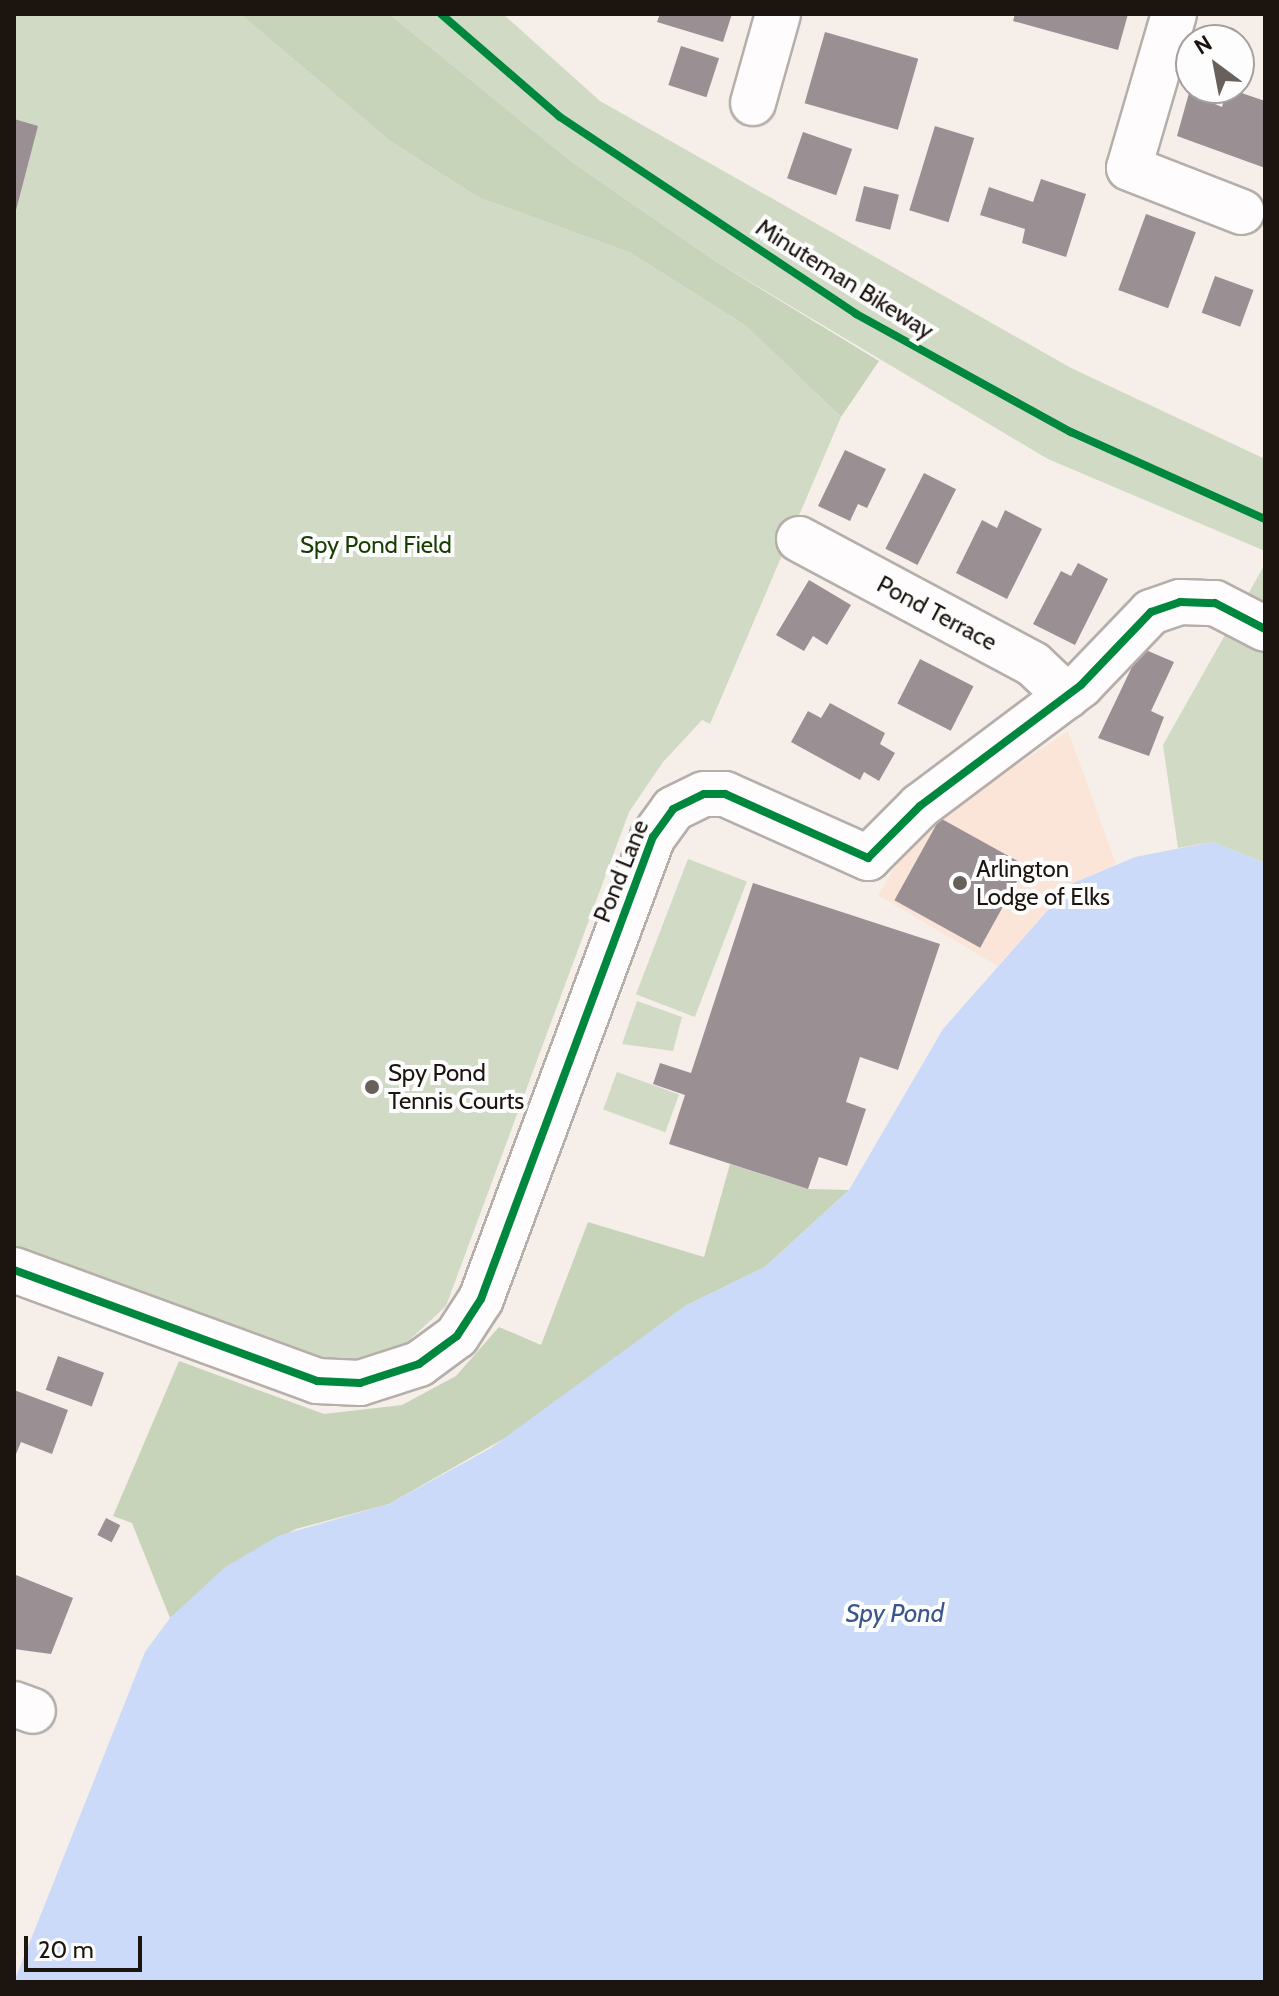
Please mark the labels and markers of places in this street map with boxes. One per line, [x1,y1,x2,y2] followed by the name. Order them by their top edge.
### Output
[976,855,1110,911] place label: Arlington Lodge of Elks
[951,874,969,892] marker: Arlington Lodge of Elks
[388,1059,524,1115] place label: Spy Pond Tennis Courts
[363,1078,381,1096] marker: Spy Pond Tennis Courts

